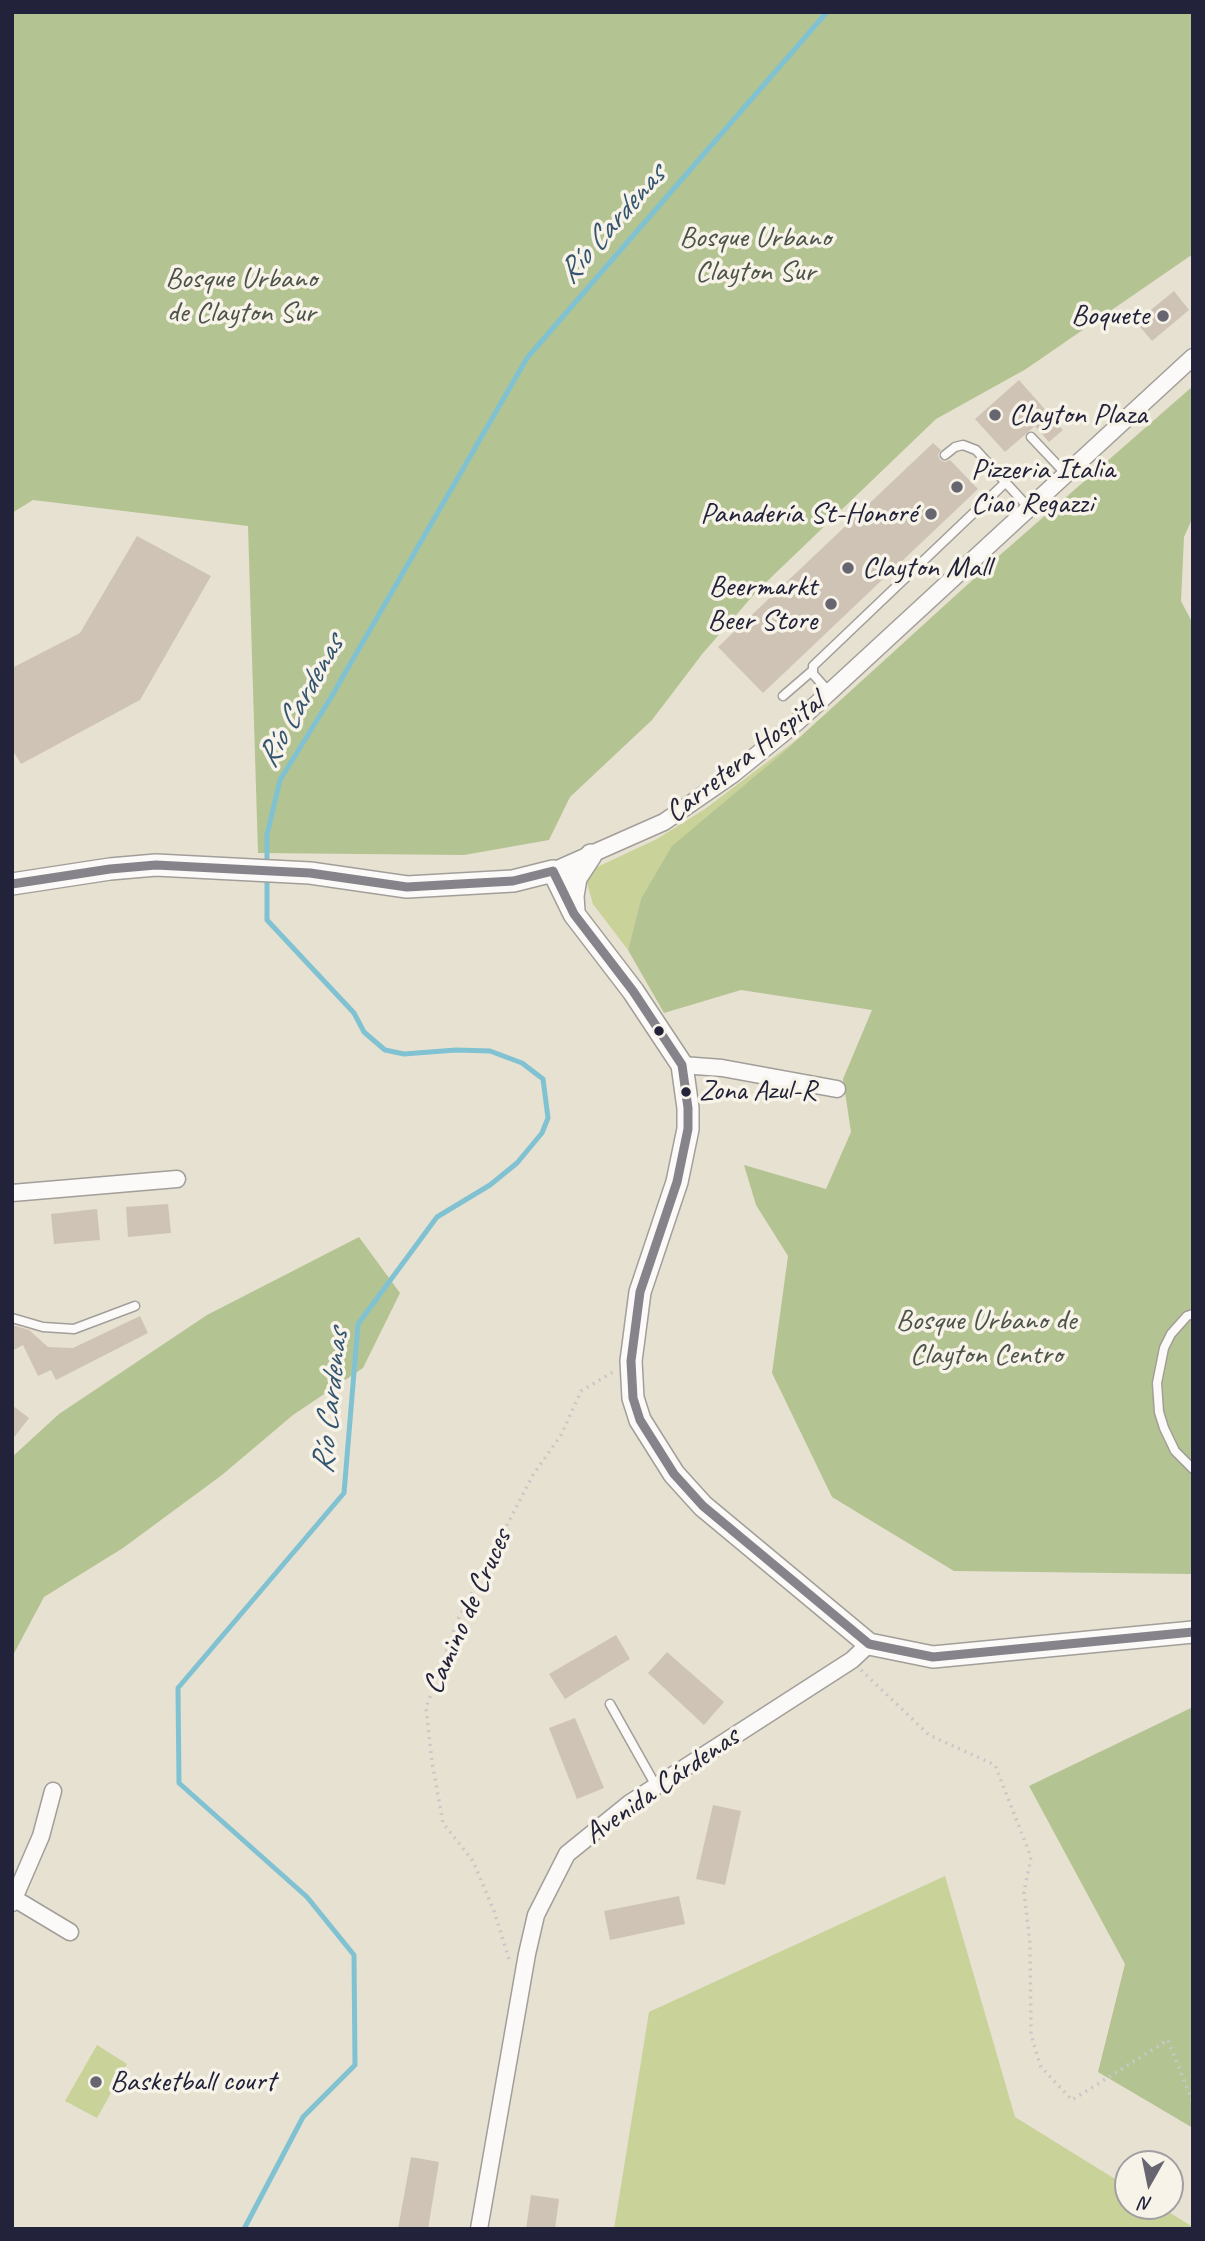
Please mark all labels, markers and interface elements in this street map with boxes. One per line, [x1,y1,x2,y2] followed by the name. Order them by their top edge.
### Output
[550,158,674,292] water label: Río Cardenas
[679,220,831,290] park label: Bosque Urbano Clayton Sur
[165,261,317,332] park label: Bosque Urbano de Clayton Sur
[1071,298,1149,334] place label: Boquete
[1155,308,1171,324] marker: Boquete
[1009,397,1147,433] place label: Clayton Plaza
[987,407,1003,423] marker: Clayton Plaza
[971,452,1115,522] place label: Pizzeria Italia Ciao Regazzi
[949,479,965,495] marker: Pizzeria Italia Ciao Regazzi
[700,496,917,532] place label: Panadería St-Honoré
[923,506,939,522] marker: Panadería St-Honoré
[862,550,991,586] place label: Clayton Mall
[840,560,856,576] marker: Clayton Mall
[708,569,817,640] place label: Beermarkt Beer Store
[823,596,839,612] marker: Beermarkt Beer Store
[249,630,353,774] water label: Río Cardenas
[659,685,831,831] street label: Carretera Hospital
[652,1024,666,1038] unlabelled marker
[699,1075,816,1109] place label: Zona Azul-R
[679,1085,693,1099] marker: Zona Azul-R
[896,1303,1076,1374] park label: Bosque Urbano de Clayton Centro
[304,1328,358,1476] water label: Río Cardenas
[416,1524,520,1700] street label: Camino de Cruces
[578,1720,746,1852] street label: Avenida Cárdenas
[110,2064,275,2100] place label: Basketball court
[88,2074,104,2090] marker: Basketball court
[1114,2150,1184,2220] north arrow
[1138,2191,1154,2217] text: N

